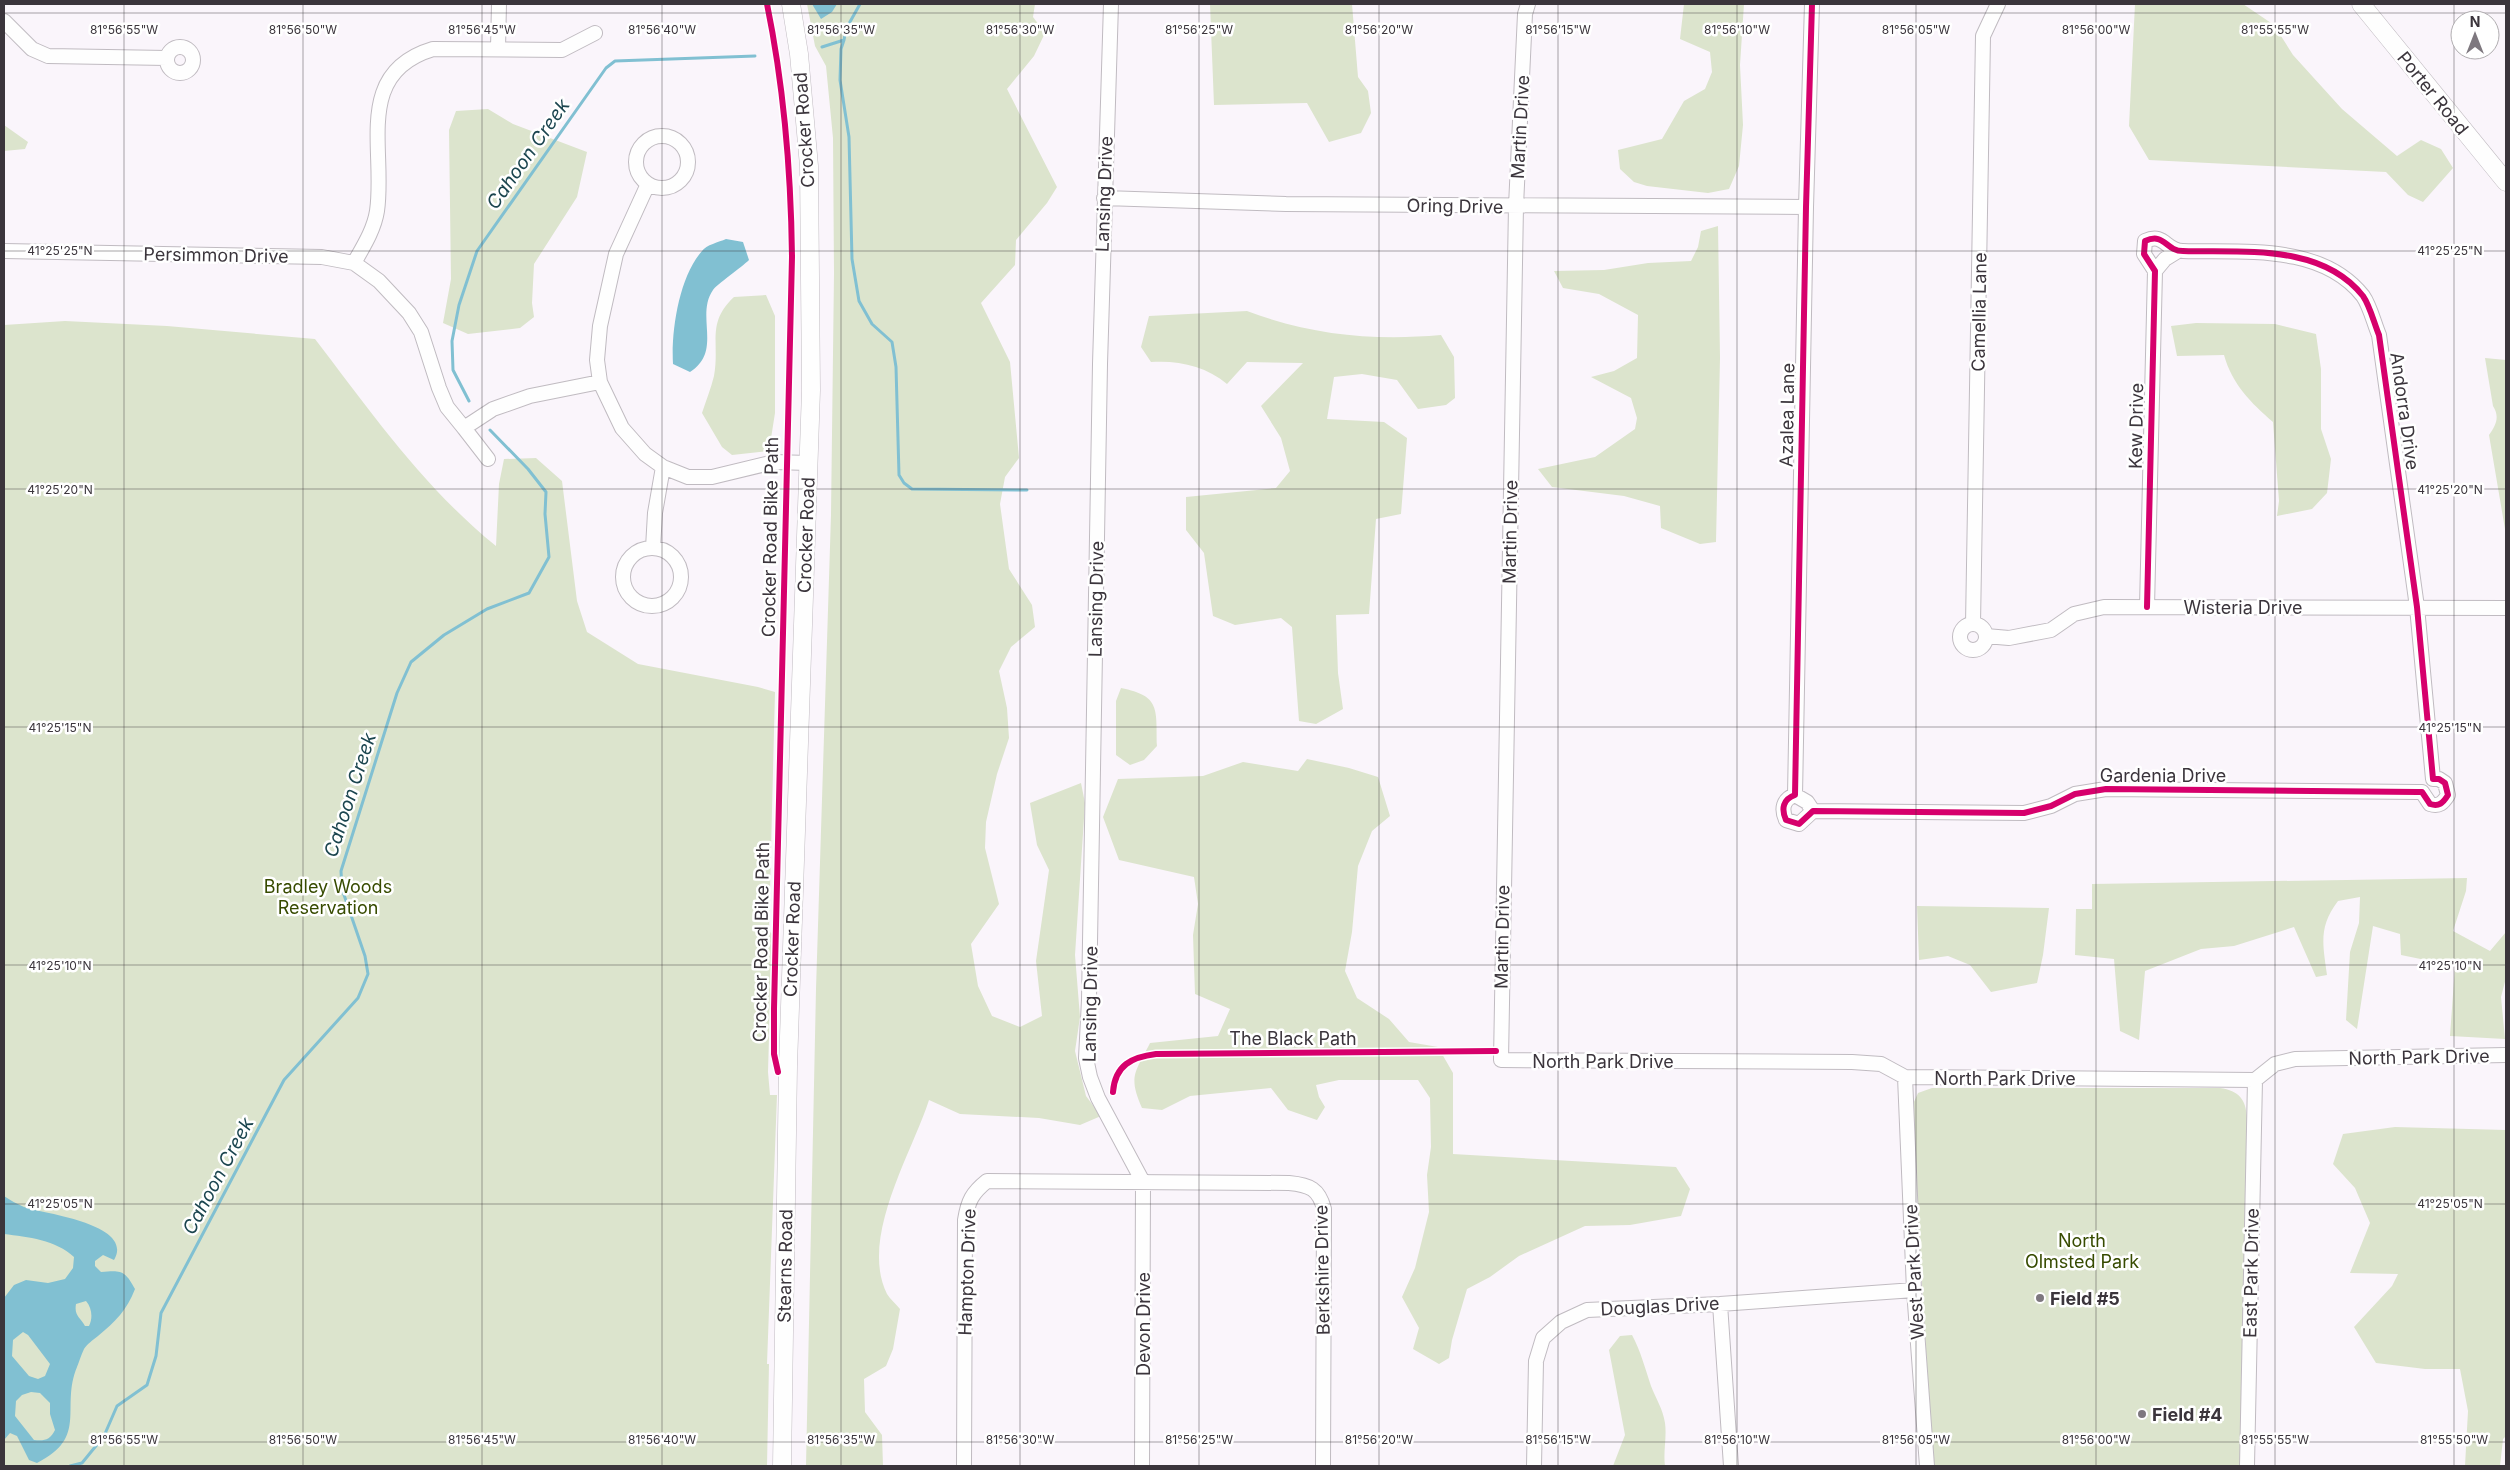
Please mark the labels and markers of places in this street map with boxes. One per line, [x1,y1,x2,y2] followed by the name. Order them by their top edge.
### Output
[2050,1288,2120,1309] place label: Field #5
[2034,1292,2046,1304] marker: Field #5
[2152,1404,2223,1425] place label: Field #4
[2136,1408,2148,1420] marker: Field #4

